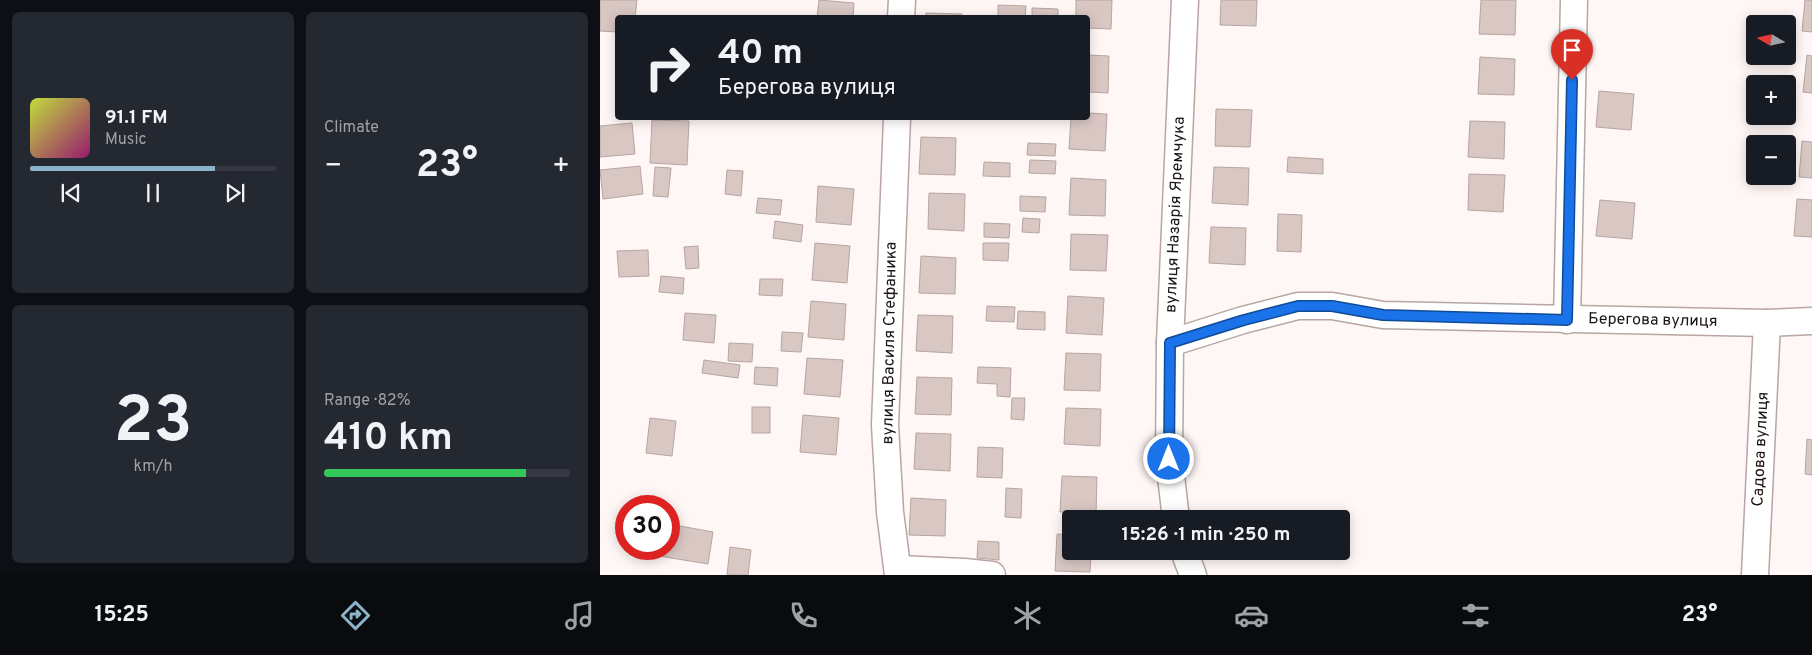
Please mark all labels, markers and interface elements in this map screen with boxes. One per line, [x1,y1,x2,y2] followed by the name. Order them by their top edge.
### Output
[1746,15,1796,65] north arrow
[1746,15,1796,185] map controls
[1551,29,1593,80] pin
[718,32,803,76] text: 40 m
[635,35,700,100] icon: right
[1558,36,1586,64] icon: arrive
[718,75,896,102] text: Берегова вулиця
[1746,75,1796,125] button: +
[105,106,168,130] text: 91.1 FM
[1161,116,1190,313] street label: вулиця Назарія Яремчука
[324,118,379,138] text: Climate
[105,130,146,150] text: Music
[1746,135,1796,185] button: −
[416,142,478,191] text: 23°
[324,149,342,185] text: −
[552,149,570,185] text: +
[57,179,85,207] icon: previous
[139,179,167,207] icon: pause
[221,179,249,207] icon: next
[878,241,902,445] street label: вулиця Василя Стефаника
[1588,309,1718,332] street label: Берегова вулиця
[114,383,192,465] text: 23
[324,391,411,411] text: Range · 82%
[1748,391,1774,507] street label: Садова вулиця
[324,415,453,464] text: 410 km
[1142,432,1194,484] position arrow
[134,457,172,477] text: km/h
[615,495,680,560] speed limit sign: 30
[1122,523,1290,547] text: 15:26 · 1 min · 250 m
[338,598,373,633] icon: directions
[562,598,597,633] icon: music
[786,598,821,633] icon: phone
[1010,598,1045,633] icon: climate
[1234,598,1269,633] icon: car
[1458,598,1493,633] icon: filters
[94,602,149,629] text: 15:25
[1682,602,1717,629] text: 23°

